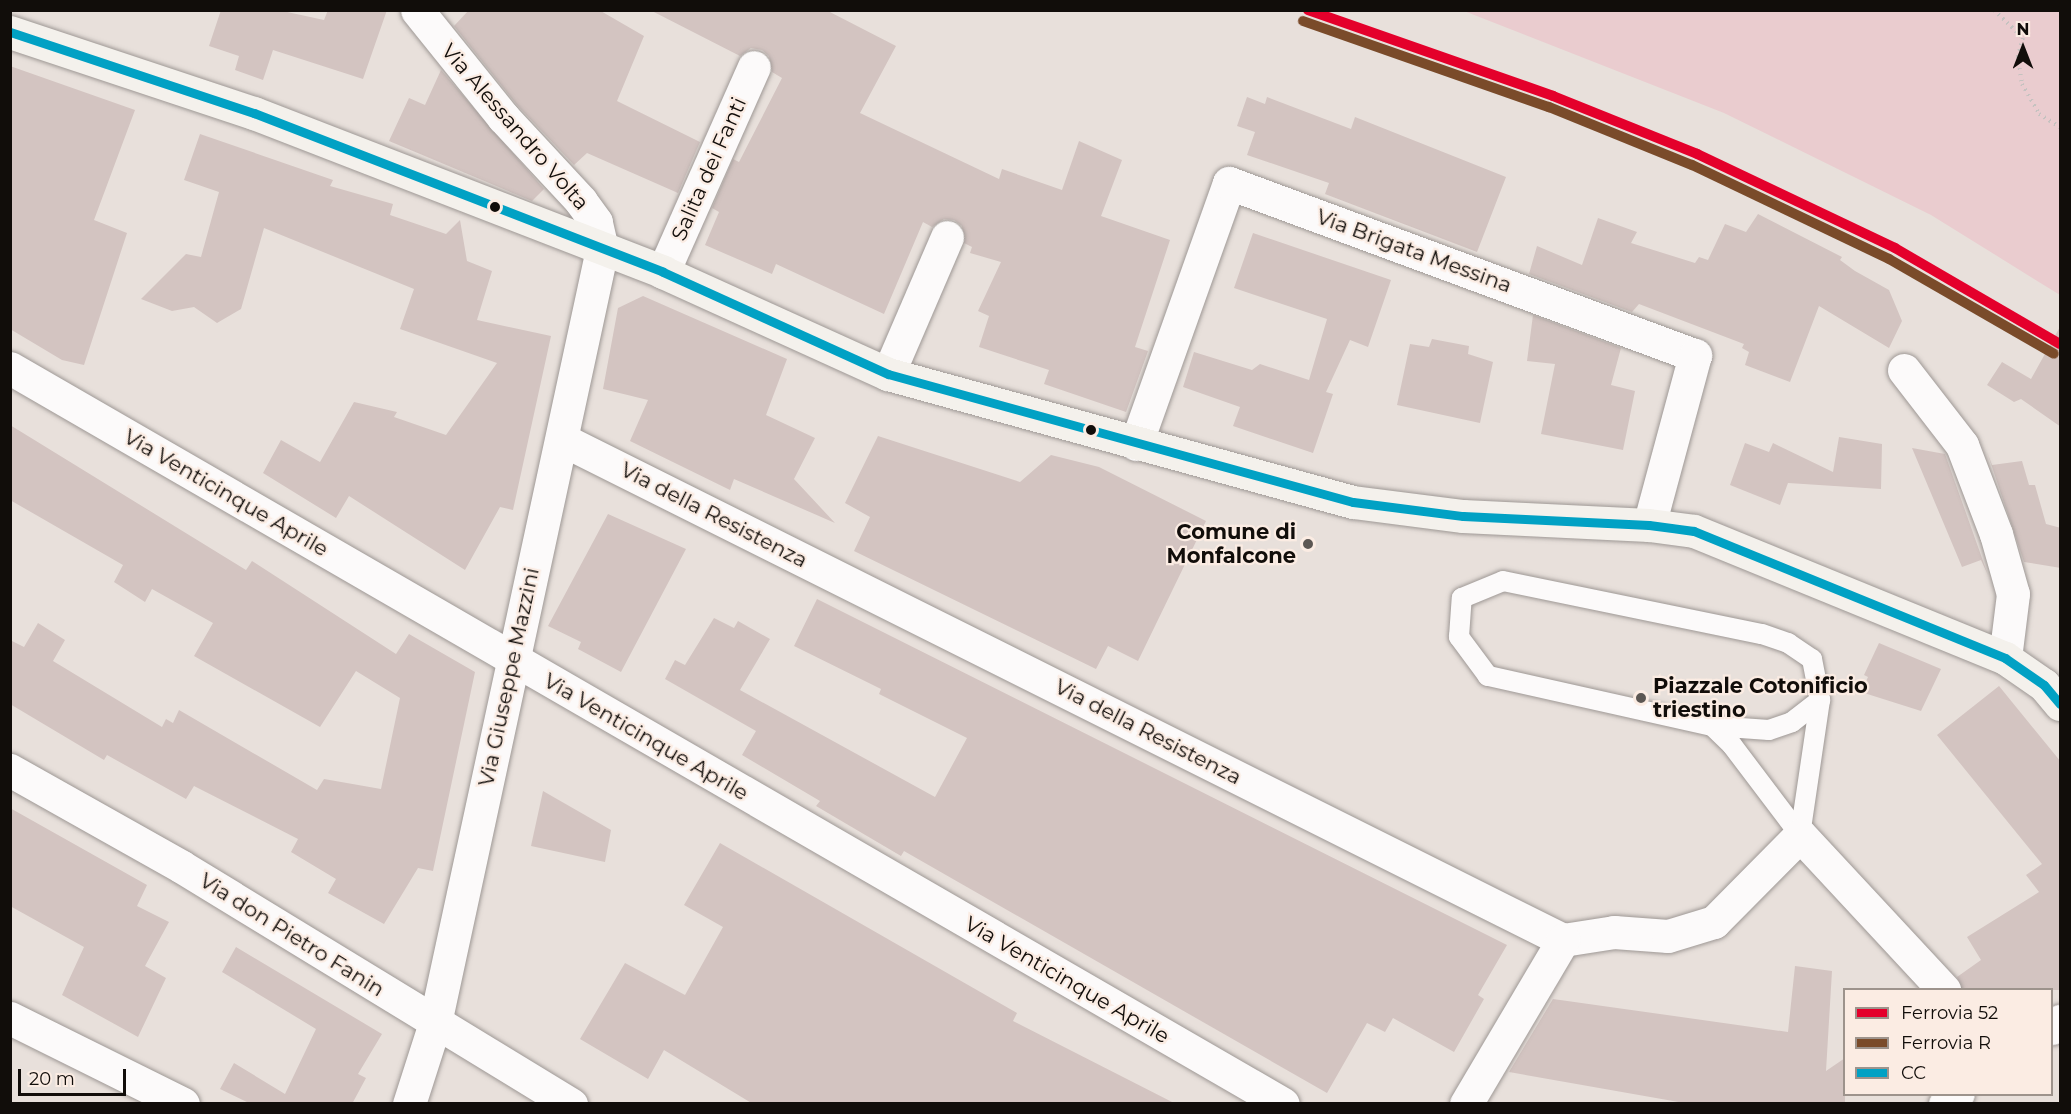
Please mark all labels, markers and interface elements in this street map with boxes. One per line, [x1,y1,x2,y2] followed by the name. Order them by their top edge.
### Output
[1993,18,2053,78] north arrow
[2017,20,2029,39] text: N
[436,39,594,215] street label: Via Alessandro Volta
[666,93,752,245] street label: Salita dei Fanti
[489,201,501,213] unlabelled marker
[1313,204,1515,298] street label: Via Brigata Messina
[119,424,333,562] street label: Via Venticinque Aprile
[1085,424,1097,436] unlabelled marker
[616,457,812,573] street label: Via della Resistenza
[1167,519,1296,569] place label: Comune di Monfalcone
[1301,537,1315,551] marker: Comune di Monfalcone
[474,565,544,789] street label: Via Giuseppe Mazzini
[539,668,753,806] street label: Via Venticinque Aprile
[1653,673,1868,723] place label: Piazzale Cotonificio triestino
[1050,674,1246,790] street label: Via della Resistenza
[1634,691,1648,705] marker: Piazzale Cotonificio triestino
[195,868,389,1002] street label: Via don Pietro Fanin
[960,911,1174,1049] street label: Via Venticinque Aprile
[1843,988,2053,1096] legend
[1901,1002,1998,1024] text: Ferrovia 52
[1901,1032,1991,1054] text: Ferrovia R
[21,1057,129,1095] scale bar
[1901,1062,1926,1084] text: CC
[29,1068,75,1090] text: 20 m

